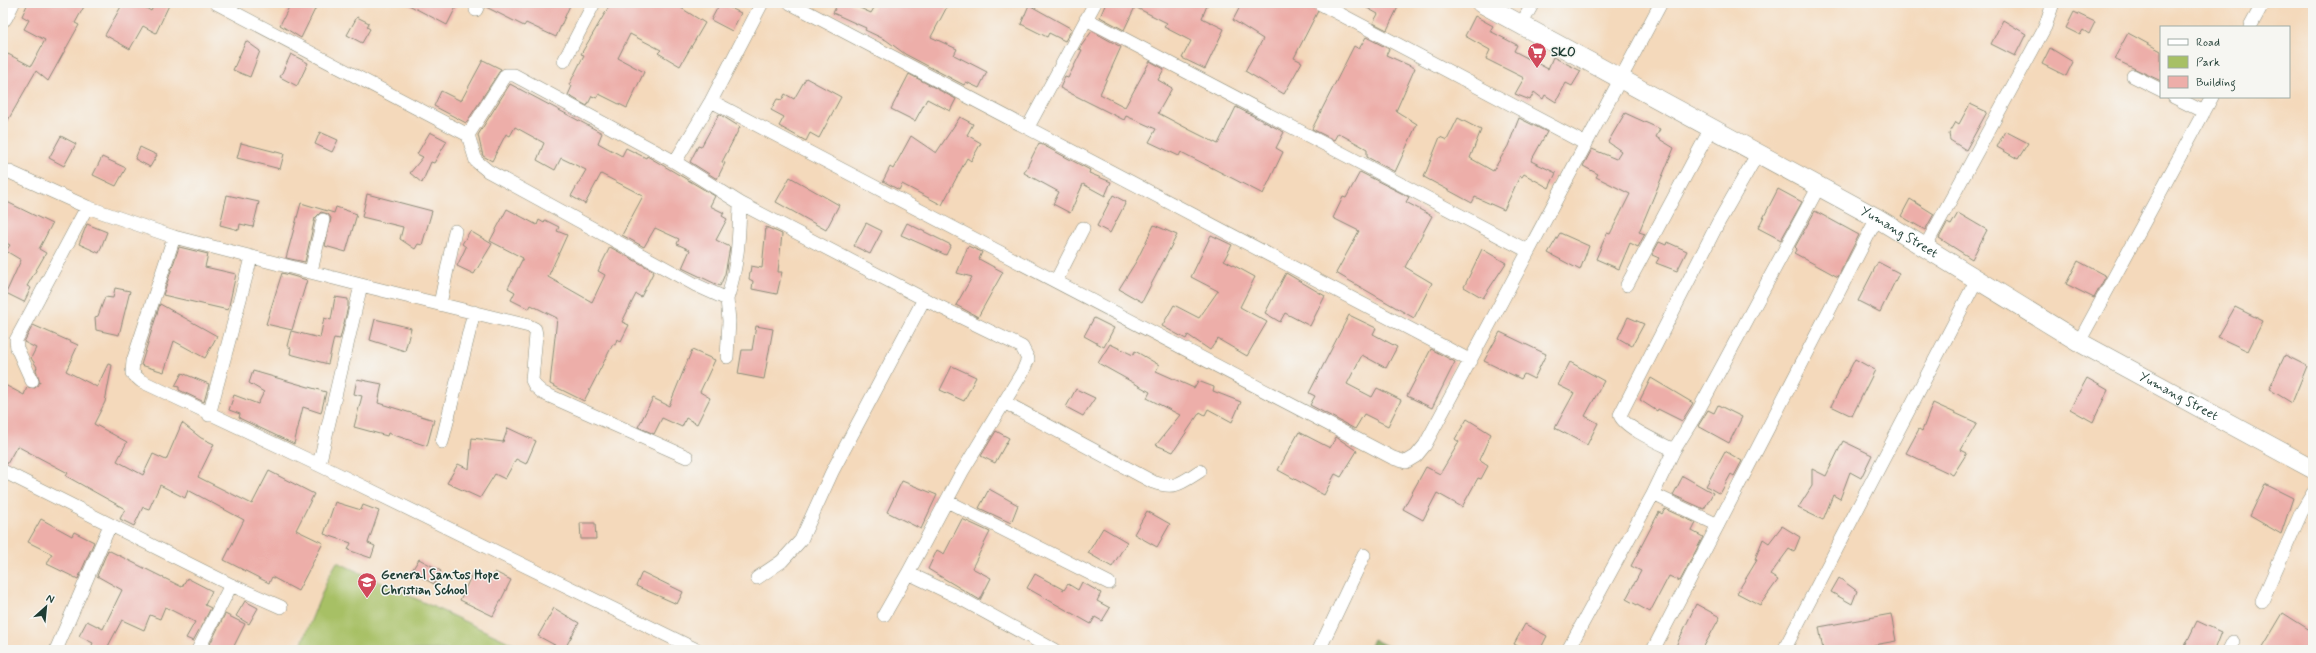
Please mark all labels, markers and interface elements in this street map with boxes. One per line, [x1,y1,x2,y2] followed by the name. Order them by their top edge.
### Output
[2160,26,2290,98] legend
[2196,35,2220,51] text: Road
[1526,41,1548,69] supermarket icon: SKO
[1551,44,1576,61] place label: SKO
[2196,55,2220,71] text: Park
[2196,75,2236,92] text: Building
[1858,202,1941,262] street label: Yumang Street
[2136,368,2221,424] street label: Yumang Street
[381,567,500,599] place label: General Santos Hope Christian School
[356,571,378,599] school or university icon: General Santos Hope Christian School
[26,587,66,627] north arrow
[44,591,57,607] text: N

